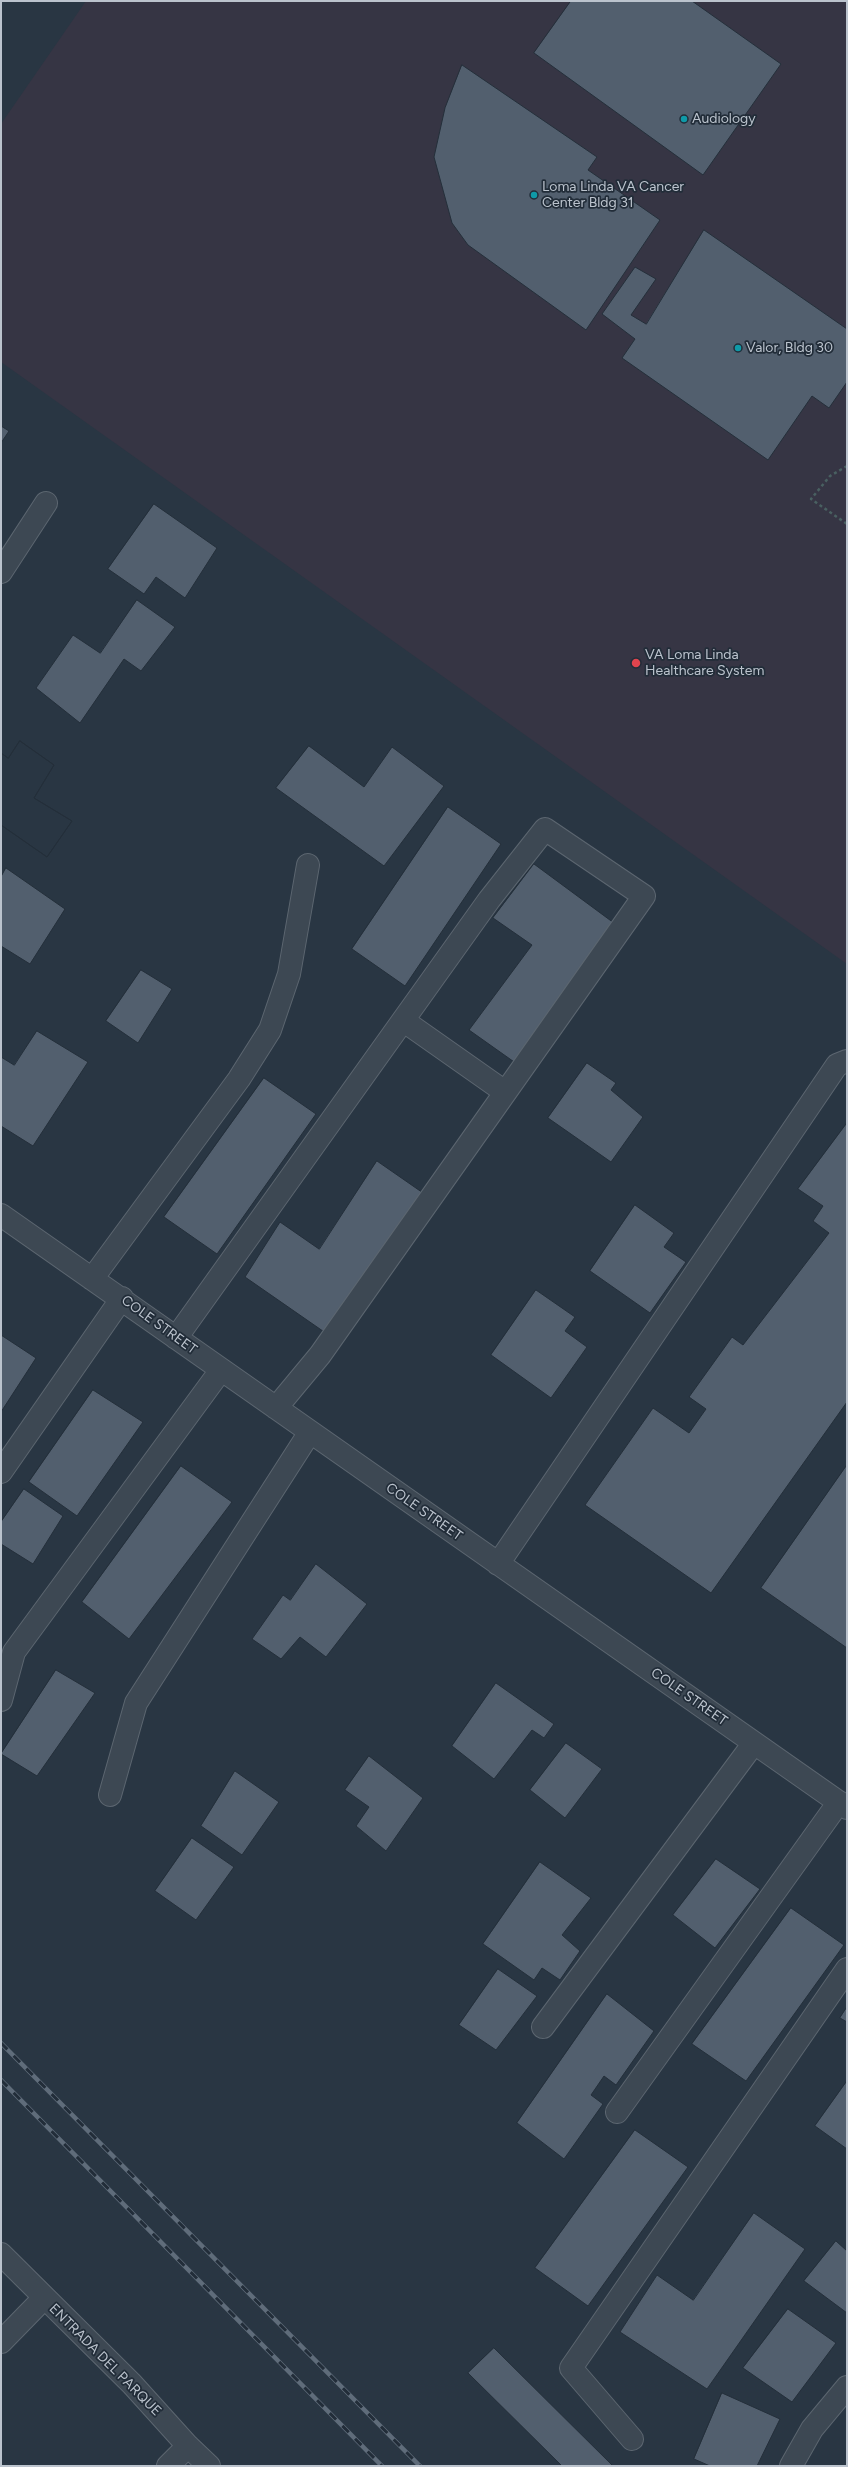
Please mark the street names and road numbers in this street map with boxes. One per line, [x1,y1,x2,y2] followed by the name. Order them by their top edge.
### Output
[118,1292,200,1358] street label: COLE STREET
[383,1479,465,1545] street label: COLE STREET
[648,1664,730,1730] street label: COLE STREET
[45,2300,165,2420] street label: ENTRADA DEL PARQUE

